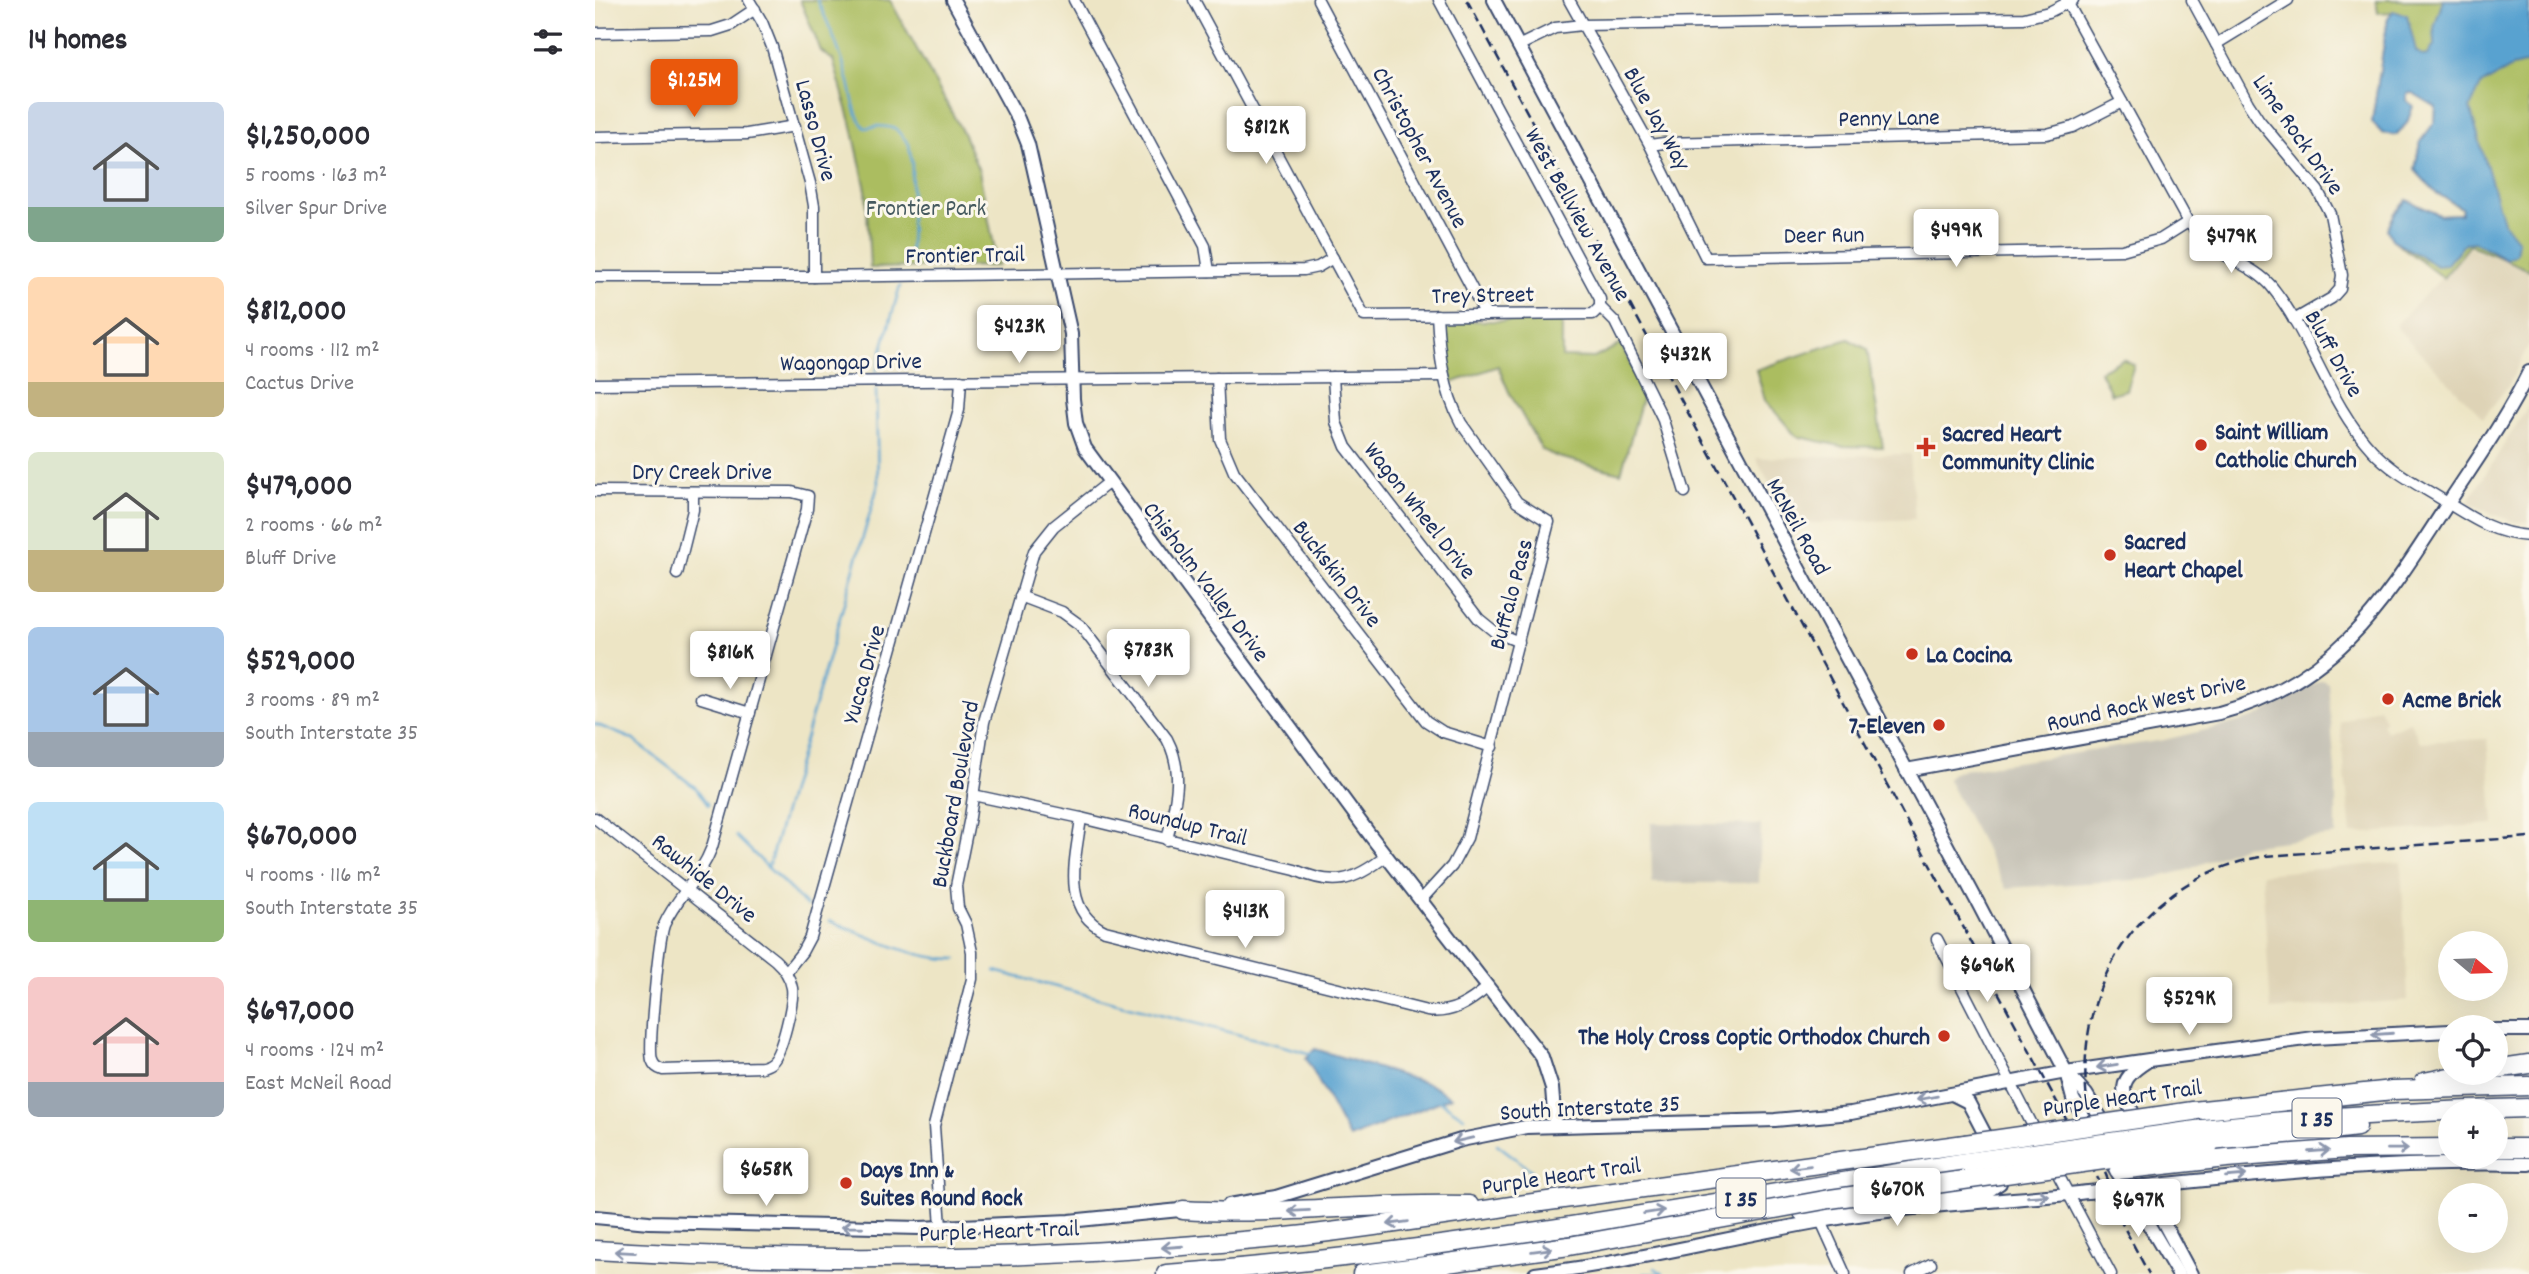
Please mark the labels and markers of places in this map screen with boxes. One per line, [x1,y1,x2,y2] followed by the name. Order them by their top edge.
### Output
[637,60,751,119] pin: $1.25M
[1217,106,1315,166] pin: $812K
[1907,210,2005,269] pin: $499K
[2182,216,2280,275] pin: $479K
[970,306,1068,365] pin: $423K
[1636,334,1734,393] pin: $432K
[2215,417,2357,479] place label: Saint William Catholic Church
[1942,419,2095,481] place label: Sacred Heart Community Clinic
[1916,437,1936,457] marker: Sacred Heart Community Clinic
[2193,437,2209,453] marker: Saint William Catholic Church
[2124,527,2243,589] place label: Sacred Heart Chapel
[2102,547,2118,563] marker: Sacred Heart Chapel
[1099,630,1197,689] pin: $783K
[681,632,779,691] pin: $816K
[1926,640,2012,674] place label: La Cocina
[1904,646,1920,662] marker: La Cocina
[2402,685,2502,719] place label: Acme Brick
[2380,691,2396,707] marker: Acme Brick
[1849,711,1925,745] place label: 7-Eleven
[1931,717,1947,733] marker: 7-Eleven
[1196,890,1294,950] pin: $413K
[1938,944,2036,1004] pin: $696K
[2140,978,2238,1037] pin: $529K
[1578,1022,1930,1056] place label: The Holy Cross Coptic Orthodox Church
[1936,1028,1952,1044] marker: The Holy Cross Coptic Orthodox Church
[717,1148,815,1208] pin: $658K
[860,1155,1023,1217] place label: Days Inn & Suites Round Rock
[1848,1168,1946,1228] pin: $670K
[838,1175,854,1191] marker: Days Inn & Suites Round Rock
[2089,1180,2187,1239] pin: $697K

